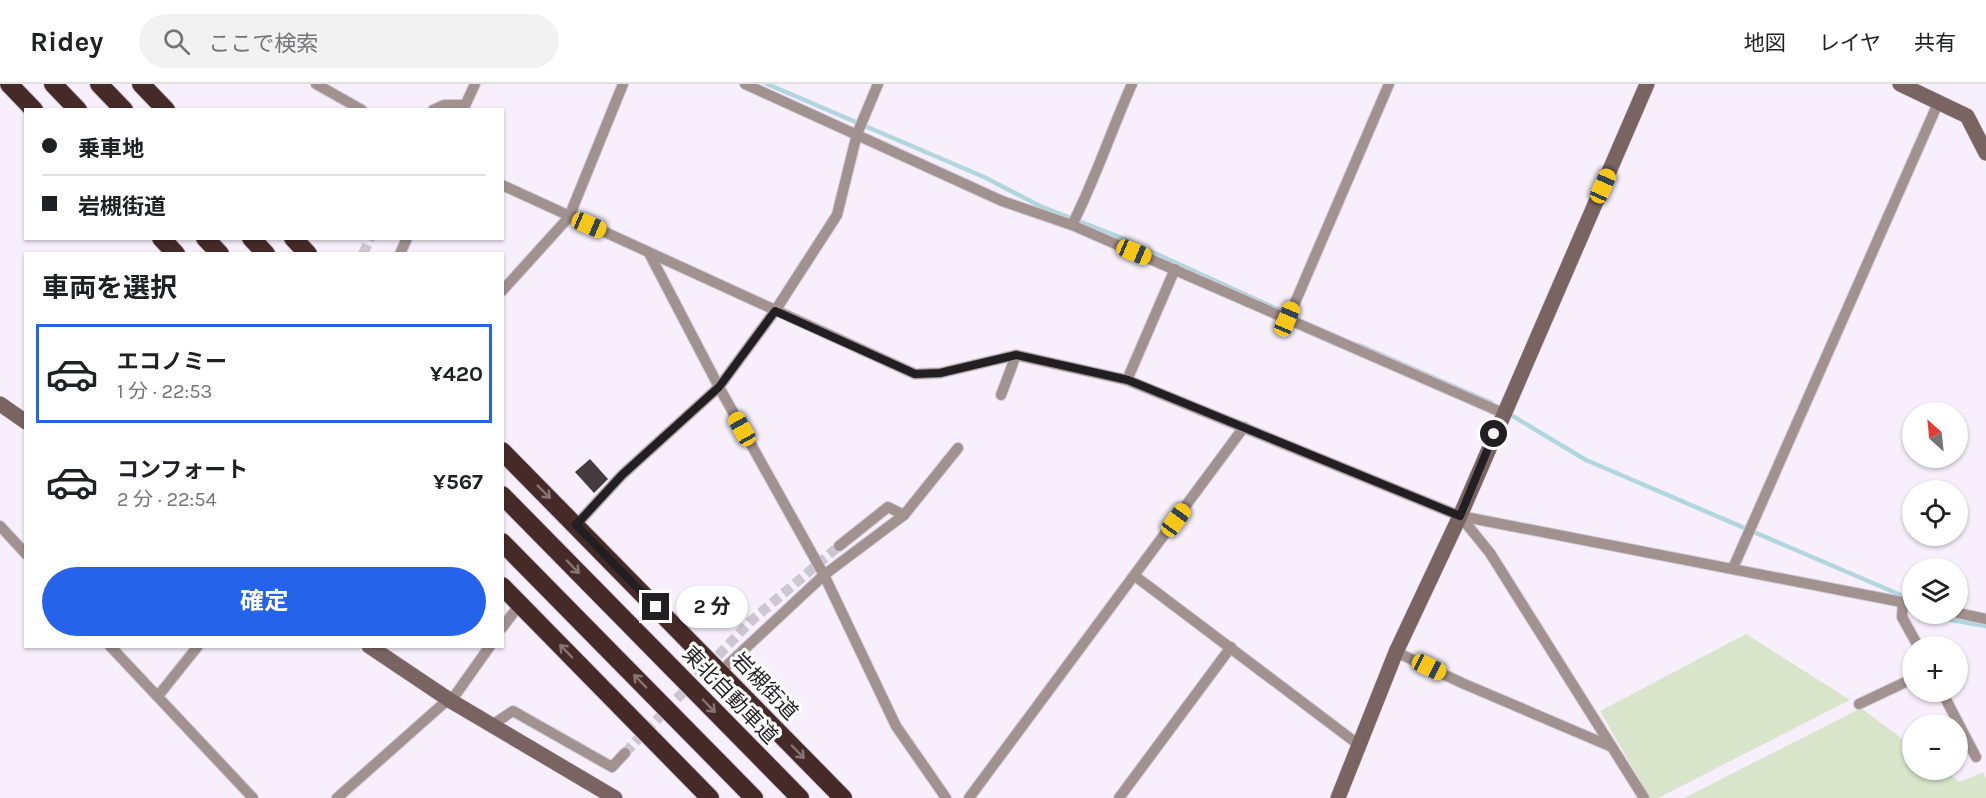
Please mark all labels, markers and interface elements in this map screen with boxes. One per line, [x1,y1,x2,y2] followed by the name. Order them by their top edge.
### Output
[139,14,559,68] search box
[30,25,103,58] text: Ridey
[160,25,193,58] icon: search
[208,31,318,57] text: ここで検索
[1744,31,1786,55] text: 地図
[1819,31,1881,55] text: レイヤ
[1914,31,1956,55] text: 共有
[78,136,144,162] text: 乗車地
[1587,166,1619,206] car
[78,194,166,220] text: 岩槻街道
[569,210,609,240] car
[1114,237,1154,267] car
[42,272,177,304] text: 車両を選択
[1272,299,1302,339] car
[45,347,99,401] icon: car
[117,349,227,375] text: エコノミー
[430,361,483,387] text: ¥420
[117,380,212,403] text: 1 分 · 22:53
[1902,402,1968,468] north arrow
[1902,402,1968,780] map controls
[725,409,759,449] car
[1480,420,1507,447] route start
[45,455,99,509] icon: car
[117,457,248,483] text: コンフォート
[433,469,483,495] text: ¥567
[1902,480,1968,546] button: locate
[536,485,551,500] one-way arrow
[117,488,217,511] text: 2 分 · 22:54
[1158,500,1194,540] car
[1902,558,1968,624] button: layers
[565,559,580,574] one-way arrow
[42,567,486,636] button: 確定
[677,586,749,628] callout: 2 分
[642,593,669,620] route end
[693,595,731,618] text: 2 分
[1902,636,1968,702] button: +
[678,641,782,749] street label: 東北自動車道
[559,644,574,659] one-way arrow
[727,647,803,725] street label: 岩槻街道
[1409,651,1449,683] car
[632,674,647,689] one-way arrow
[702,698,717,713] one-way arrow
[1902,714,1968,780] button: −
[790,744,805,759] one-way arrow

